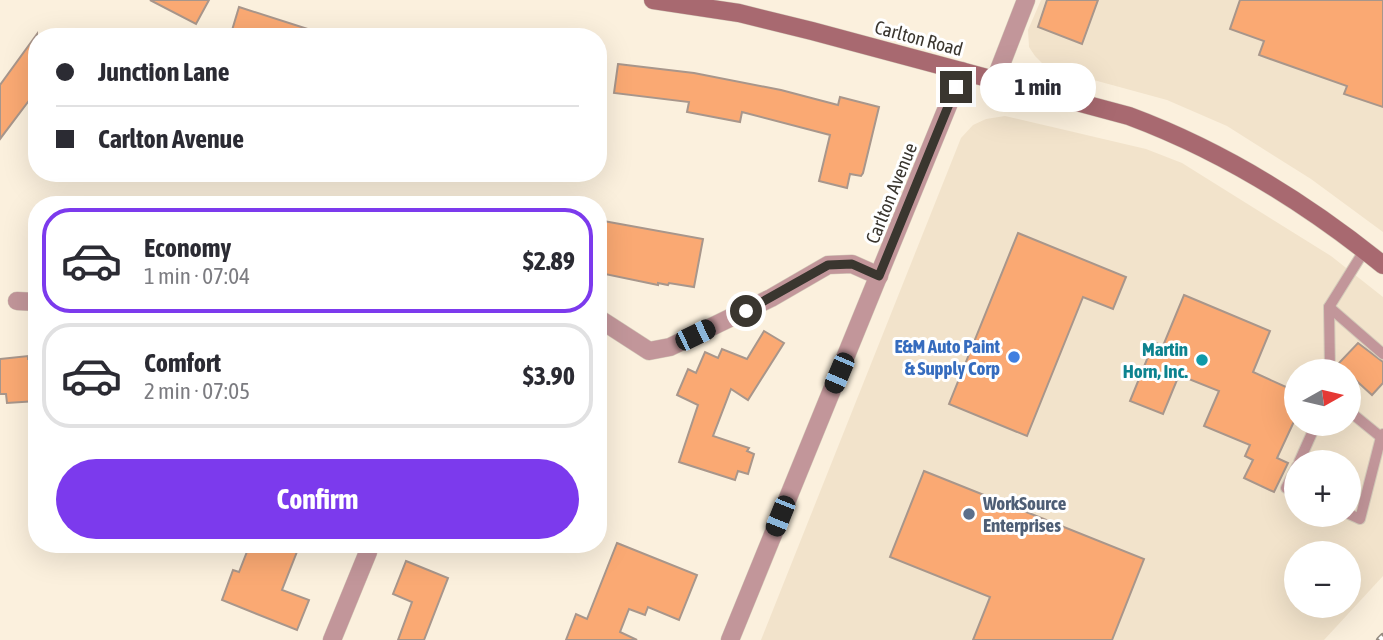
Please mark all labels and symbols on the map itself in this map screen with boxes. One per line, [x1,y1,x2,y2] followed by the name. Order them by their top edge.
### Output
[873,16,965,60] street label: Carlton Road
[981,62,1096,112] callout: 1 min
[940,71,972,103] route end
[861,139,921,247] street label: Carlton Avenue
[730,295,762,327] route start
[672,316,719,354] car
[895,335,1001,379] place label: E&M Auto Paint & Supply Corp
[1123,338,1189,382] place label: Martin Horn, Inc.
[1006,349,1022,365] marker: E&M Auto Paint & Supply Corp
[822,350,857,396] car
[1194,352,1210,368] marker: Martin Horn, Inc.
[1284,359,1362,436] north arrow
[982,492,1067,536] place label: WorkSource Enterprises
[763,493,798,539] car
[961,506,977,522] marker: WorkSource Enterprises

